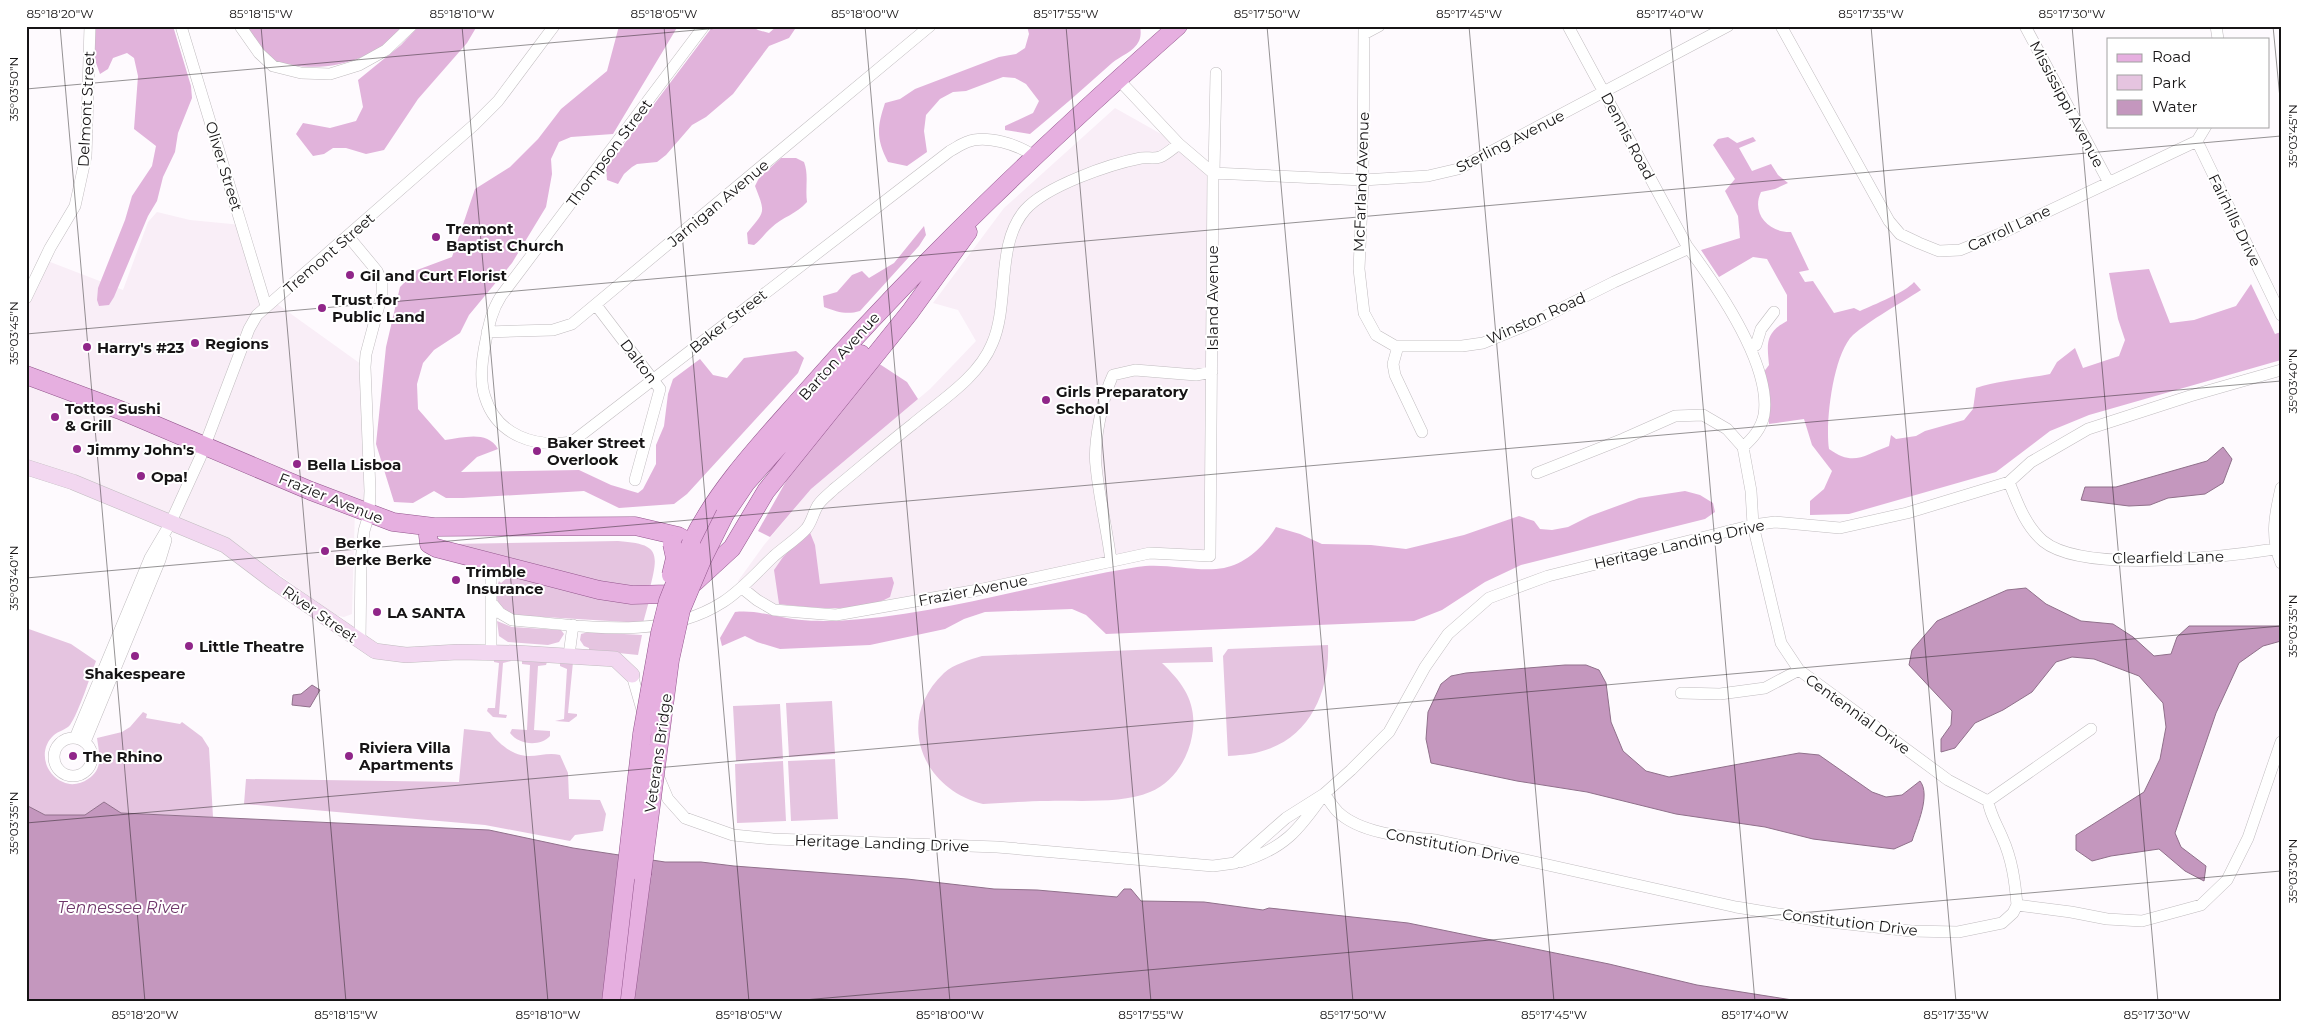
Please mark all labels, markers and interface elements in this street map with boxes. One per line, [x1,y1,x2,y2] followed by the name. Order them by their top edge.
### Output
[26,6,94,21] text: 85°18'20"W
[229,6,293,21] text: 85°18'15"W
[430,6,495,21] text: 85°18'10"W
[631,6,697,21] text: 85°18'05"W
[831,6,899,21] text: 85°18'00"W
[1033,6,1099,21] text: 85°17'55"W
[1234,6,1300,21] text: 85°17'50"W
[1436,6,1502,21] text: 85°17'45"W
[1636,6,1704,21] text: 85°17'40"W
[1838,6,1904,21] text: 85°17'35"W
[2039,6,2105,21] text: 85°17'30"W
[2026,37,2108,171] street label: Mississippi Avenue
[2107,38,2270,128] legend
[2152,47,2191,66] text: Road
[73,50,99,168] street label: Delmont Street
[6,57,21,121] text: 35°03'50"N
[2152,73,2186,92] text: Park
[1597,89,1659,183] street label: Dennis Road
[562,95,656,211] street label: Thompson Street
[2152,97,2198,116] text: Water
[2285,104,2300,168] text: 35°03'45"N
[1453,106,1567,176] street label: Sterling Avenue
[1349,111,1373,253] street label: McFarland Avenue
[201,119,247,213] street label: Oliver Street
[663,155,772,251] street label: Jarnigan Avenue
[2204,171,2266,269] street label: Fairhills Drive
[1964,201,2054,255] street label: Carroll Lane
[280,208,378,298] street label: Tremont Street
[446,219,564,255] place label: Tremont Baptist Church
[430,231,442,243] marker: Tremont Baptist Church
[1203,245,1222,351] street label: Island Avenue
[360,266,507,285] place label: Gil and Curt Florist
[344,269,356,281] marker: Gil and Curt Florist
[685,285,771,357] street label: Baker Street
[1484,288,1588,348] street label: Winston Road
[332,290,425,326] place label: Trust for Public Land
[6,301,21,365] text: 35°03'45"N
[316,302,328,314] marker: Trust for Public Land
[794,308,884,404] street label: Barton Avenue
[205,334,269,353] place label: Regions
[616,335,662,387] street label: Dalton
[189,337,201,349] marker: Regions
[97,338,185,357] place label: Harry's #23
[81,341,93,353] marker: Harry's #23
[2285,349,2300,413] text: 35°03'40"N
[1056,382,1189,418] place label: Girls Preparatory School
[1040,394,1052,406] marker: Girls Preparatory School
[65,399,161,435] place label: Tottos Sushi & Grill
[49,411,61,423] marker: Tottos Sushi & Grill
[547,433,646,469] place label: Baker Street Overlook
[86,440,194,459] place label: Jimmy John's
[71,443,83,455] marker: Jimmy John's
[531,445,543,457] marker: Baker Street Overlook
[307,455,401,474] place label: Bella Lisboa
[291,458,303,470] marker: Bella Lisboa
[151,467,187,486] place label: Opa!
[276,468,386,528] street label: Frazier Avenue
[135,470,147,482] marker: Opa!
[1592,515,1766,573] street label: Heritage Landing Drive
[335,533,432,569] place label: Berke Berke Berke
[319,545,331,557] marker: Berke Berke Berke
[6,546,21,610] text: 35°03'40"N
[2112,547,2224,567] street label: Clearfield Lane
[466,562,543,598] place label: Trimble Insurance
[917,570,1029,610] street label: Frazier Avenue
[450,574,462,586] marker: Trimble Insurance
[279,581,361,647] street label: River Street
[2285,594,2300,658] text: 35°03'35"N
[387,603,466,622] place label: LA SANTA
[371,606,383,618] marker: LA SANTA
[199,637,304,656] place label: Little Theatre
[183,640,195,652] marker: Little Theatre
[129,650,141,662] marker: Shakespeare
[85,664,185,683] place label: Shakespeare
[1802,670,1914,758] street label: Centennial Drive
[640,692,676,814] street label: Veterans Bridge
[358,738,453,774] place label: Riviera Villa Apartments
[83,747,163,766] place label: The Rhino
[67,750,79,762] marker: The Rhino
[343,750,355,762] marker: Riviera Villa Apartments
[6,791,21,855] text: 35°03'35"N
[1384,824,1522,868] street label: Constitution Drive
[794,830,970,856] street label: Heritage Landing Drive
[2285,839,2300,903] text: 35°03'30"N
[58,898,187,917] water label: Tennessee River
[1781,904,1919,940] street label: Constitution Drive
[111,1007,179,1022] text: 85°18'20"W
[314,1007,378,1022] text: 85°18'15"W
[516,1007,581,1022] text: 85°18'10"W
[716,1007,782,1022] text: 85°18'05"W
[916,1007,984,1022] text: 85°18'00"W
[1118,1007,1184,1022] text: 85°17'55"W
[1320,1007,1386,1022] text: 85°17'50"W
[1521,1007,1587,1022] text: 85°17'45"W
[1721,1007,1789,1022] text: 85°17'40"W
[1923,1007,1989,1022] text: 85°17'35"W
[2124,1007,2190,1022] text: 85°17'30"W

